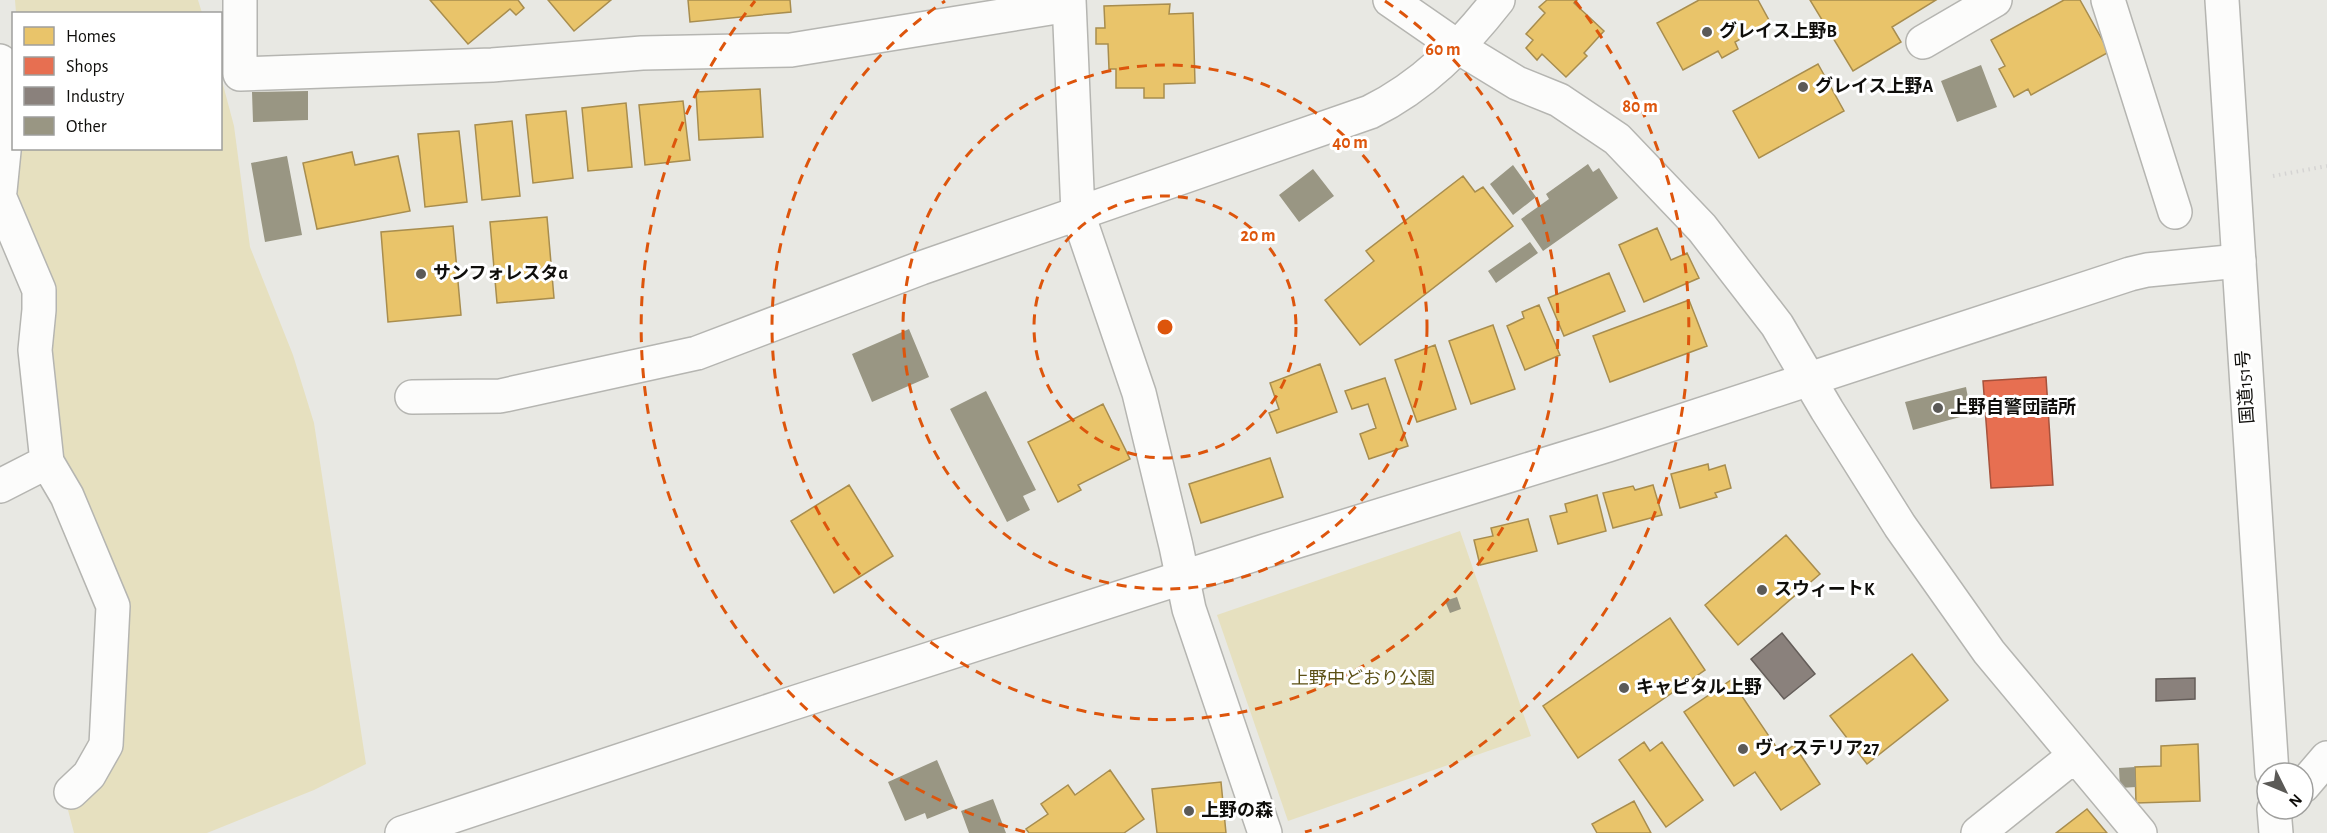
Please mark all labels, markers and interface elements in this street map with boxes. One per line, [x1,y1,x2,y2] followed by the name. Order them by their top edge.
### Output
[12,12,222,150] legend
[1719,21,1837,41] place label: グレイス上野B
[1700,25,1714,39] marker: グレイス上野B
[66,28,116,46] text: Homes
[1425,41,1461,59] text: 60 m
[66,58,108,76] text: Shops
[1815,76,1933,96] place label: グレイス上野A
[1796,80,1810,94] marker: グレイス上野A
[66,88,125,106] text: Industry
[1622,98,1658,116] text: 80 m
[66,118,107,136] text: Other
[1332,134,1368,152] text: 40 m
[1240,227,1276,245] text: 20 m
[433,264,568,283] place label: サンフォレスタα
[414,267,428,281] marker: サンフォレスタα
[1155,317,1175,337] centre of rings
[2232,350,2258,425] street label: 国道151号
[1950,397,2076,417] place label: 上野自警団詰所
[1931,401,1945,415] marker: 上野自警団詰所
[1774,580,1875,599] place label: スウィートK
[1755,583,1769,597] marker: スウィートK
[1291,669,1435,688] park label: 上野中どおり公園
[1636,677,1762,697] place label: キャピタル上野
[1617,681,1631,695] marker: キャピタル上野
[1755,737,1879,758] place label: ヴィステリア27
[1736,742,1750,756] marker: ヴィステリア27
[2255,761,2315,821] north arrow
[2286,791,2305,810] text: N
[1201,800,1273,820] place label: 上野の森
[1182,804,1196,818] marker: 上野の森

